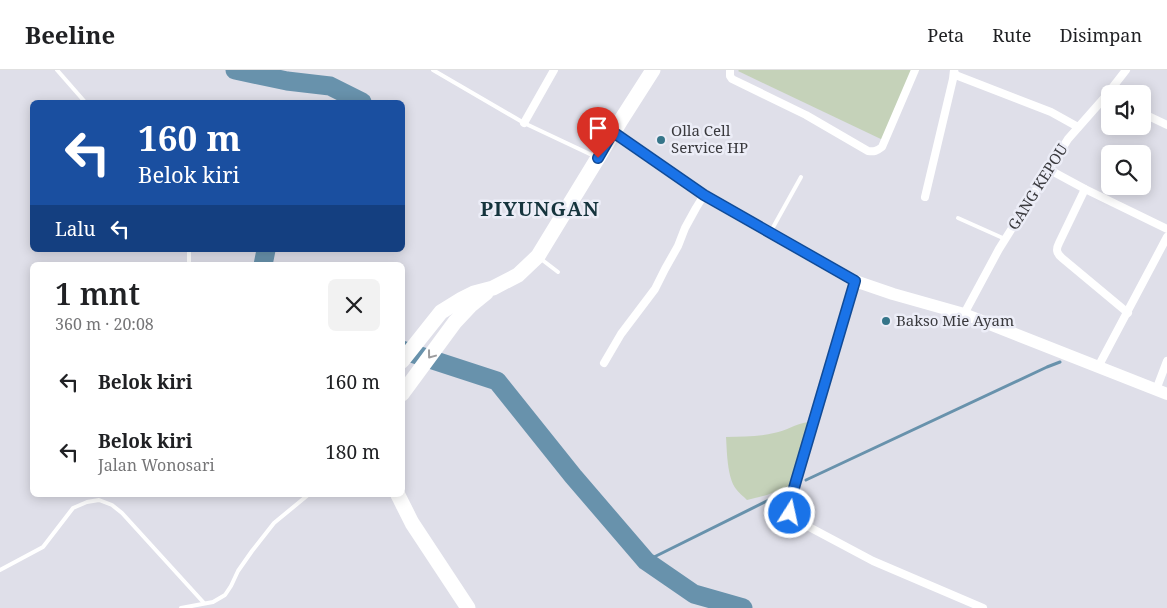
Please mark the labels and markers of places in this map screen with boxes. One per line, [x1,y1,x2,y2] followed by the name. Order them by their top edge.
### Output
[577,107,619,158] pin
[671,120,748,157] place label: Olla Cell Service HP
[655,134,667,146] marker: Olla Cell Service HP
[896,310,1014,330] place label: Bakso Mie Ayam
[880,315,892,327] marker: Bakso Mie Ayam

